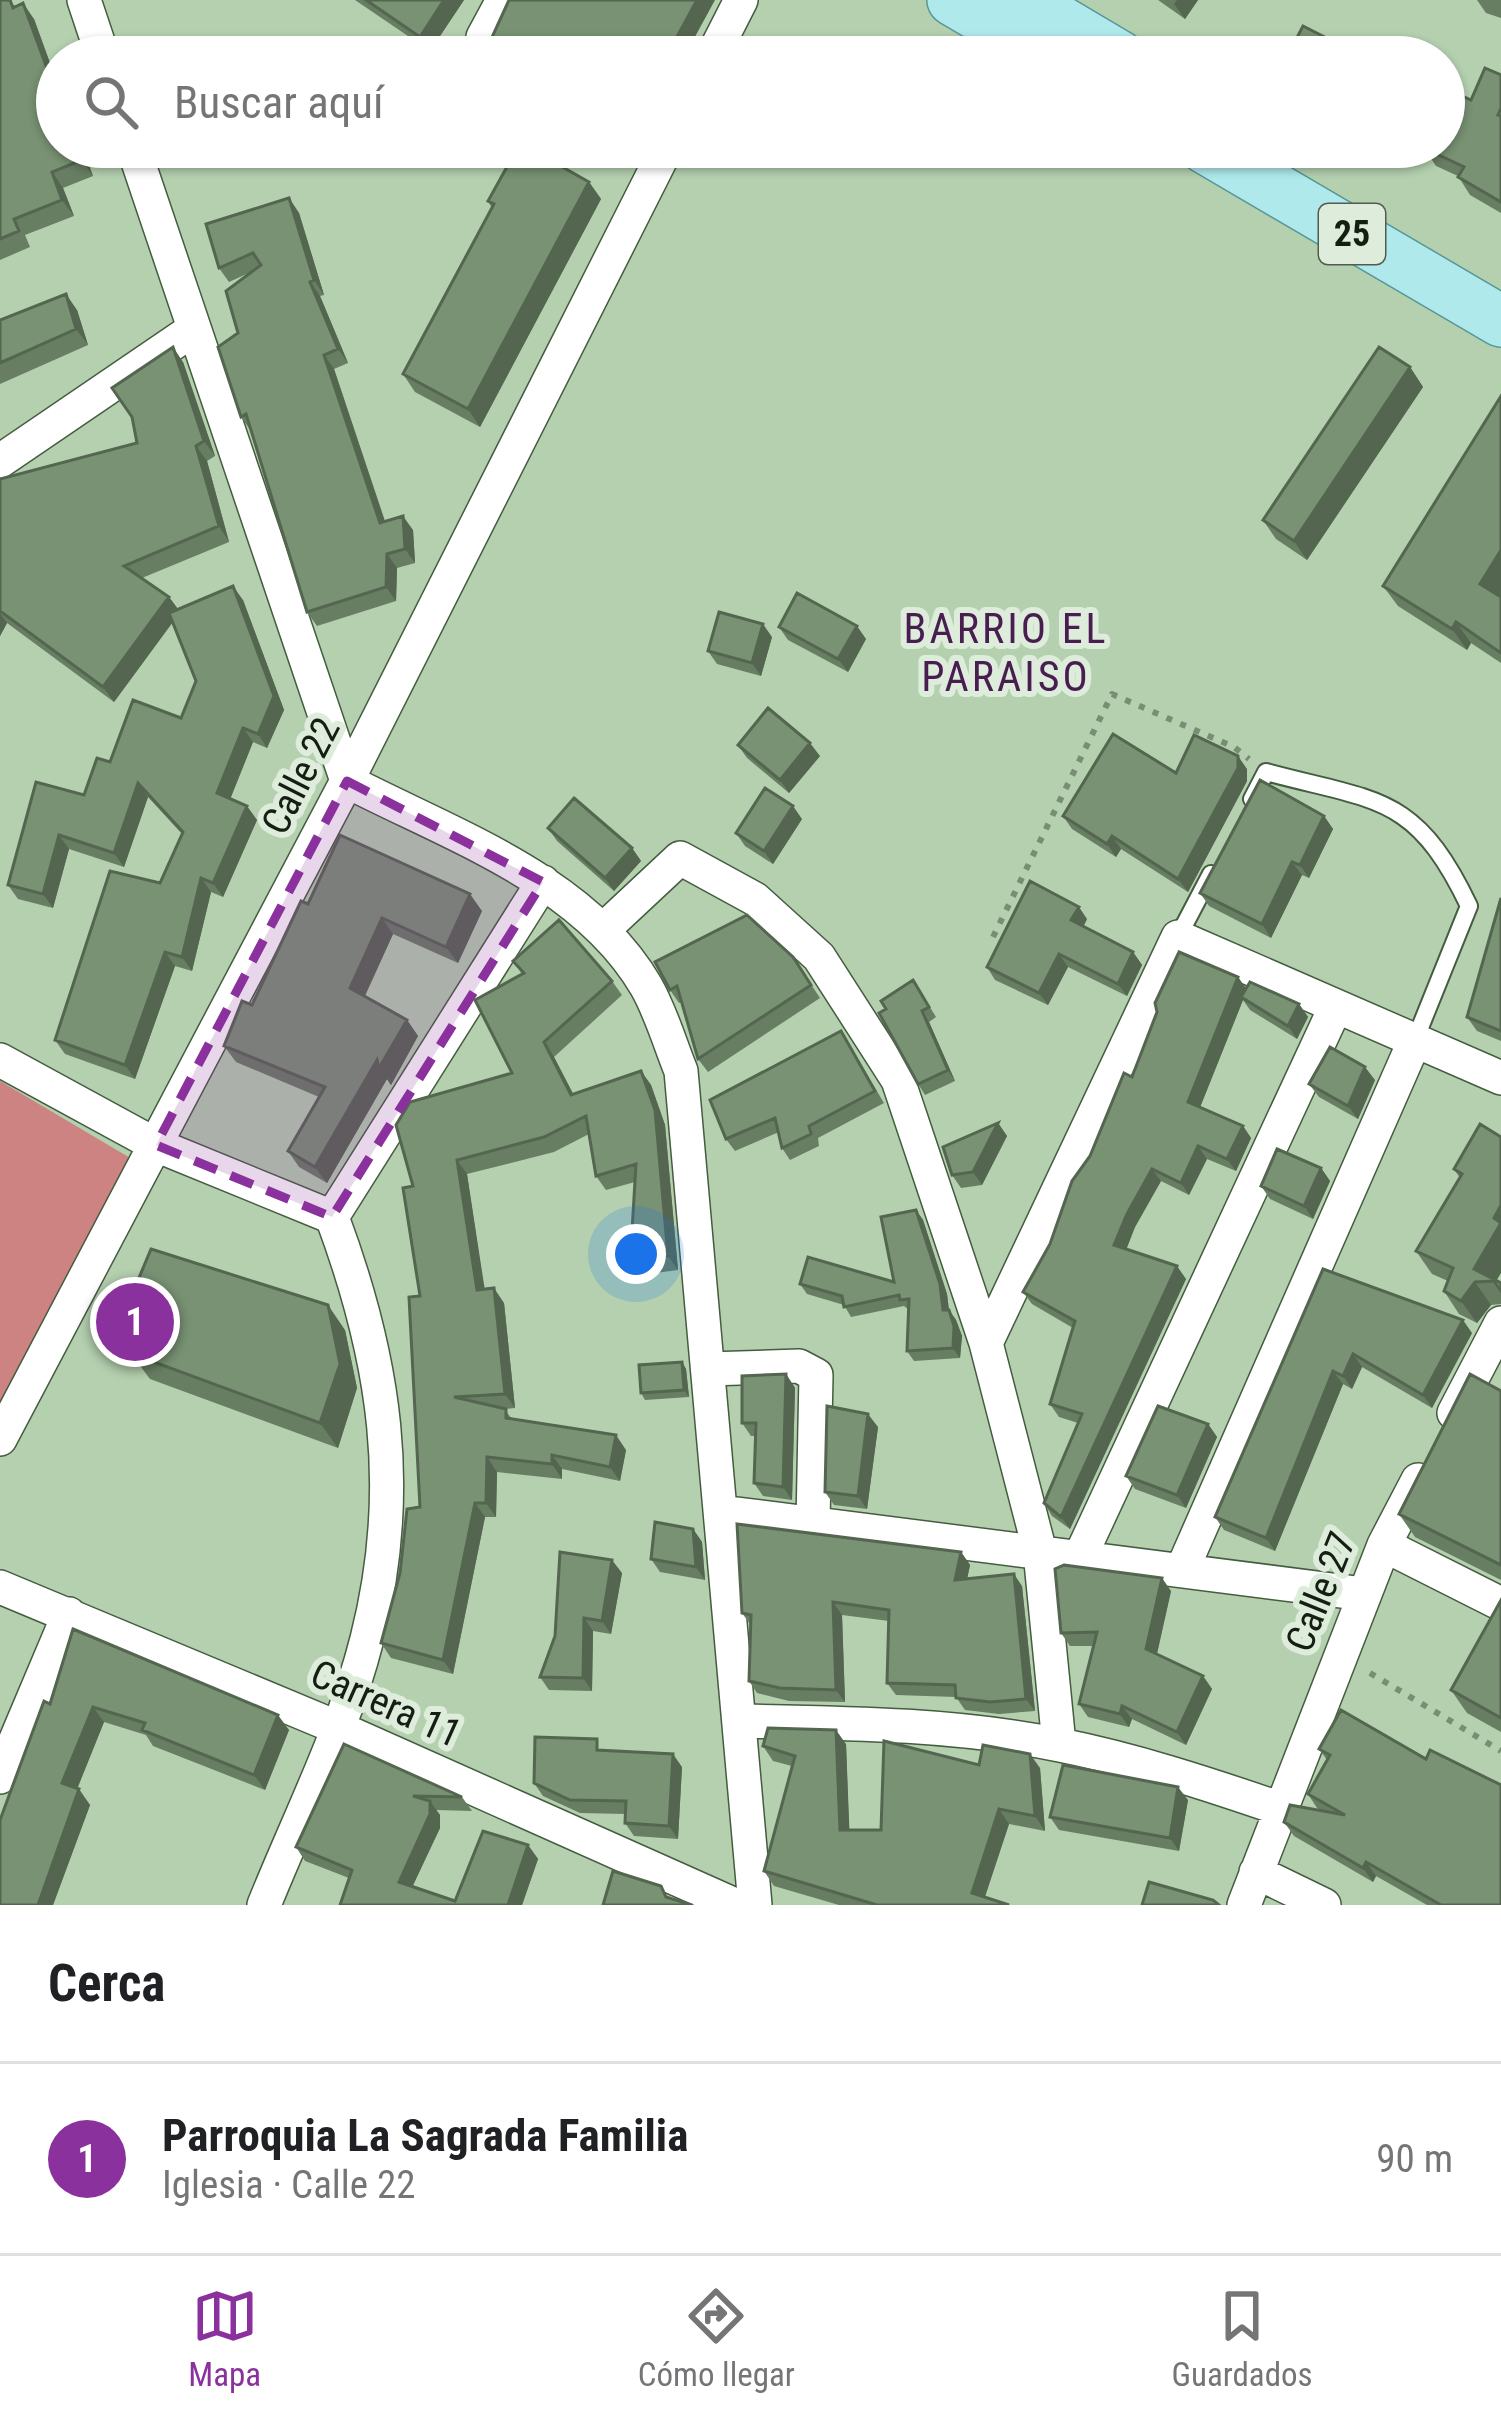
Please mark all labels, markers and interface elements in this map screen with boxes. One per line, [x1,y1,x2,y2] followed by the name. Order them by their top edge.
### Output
[36,36,1465,168] search box
[78,69,144,135] icon: search
[174,76,384,129] text: Buscar aquí
[1319,204,1385,264] road number: 25
[904,604,1108,701] district label: BARRIO EL PARAISO
[252,710,350,842] street label: Calle 22
[606,1224,666,1284] your location
[96,1277,174,1367] pin: 1
[1276,1526,1366,1658] street label: Calle 27
[304,1651,468,1757] street label: Carrera 11
[48,1954,165,2013] text: Cerca
[162,2109,688,2162] text: Parroquia La Sagrada Familia
[77,2136,97,2182] text: 1
[1376,2136,1453,2182] text: 90 m
[162,2162,415,2208] text: Iglesia · Calle 22
[188,2283,261,2394] tab: Mapa
[638,2283,795,2394] tab: Cómo llegar
[1171,2283,1313,2394] tab: Guardados

